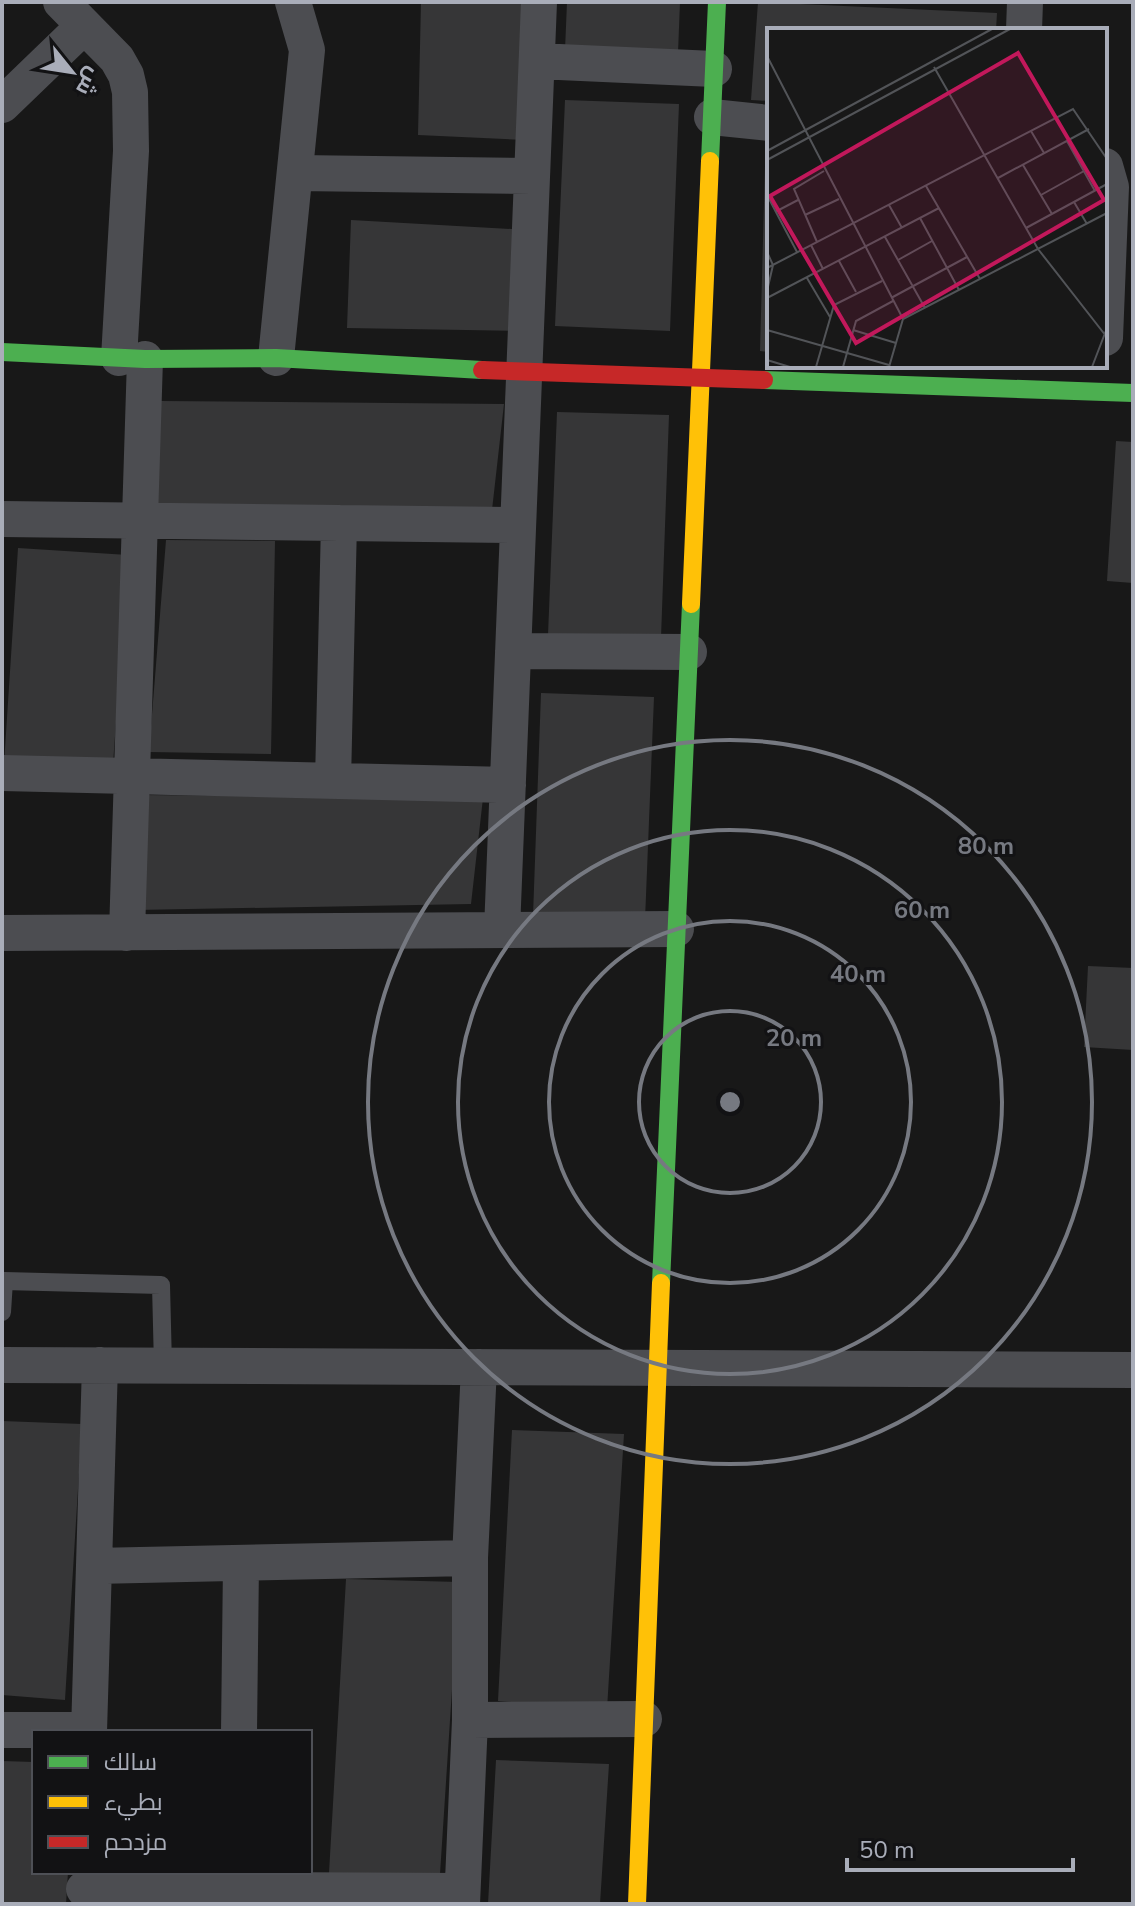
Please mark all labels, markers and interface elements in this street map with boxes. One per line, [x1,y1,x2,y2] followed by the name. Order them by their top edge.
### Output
[767,28,1107,368] inset map
[32,32,112,112] north arrow
[68,62,109,101] text: ش
[958,830,1014,862] text: 80 m
[894,894,950,926] text: 60 m
[830,958,886,990] text: 40 m
[766,1022,822,1054] text: 20 m
[716,1088,744,1116] centre of rings
[32,1730,312,1874] legend
[104,1746,157,1778] text: سالك
[104,1786,163,1821] text: بطيء
[847,1822,1073,1872] scale bar
[104,1826,167,1858] text: مزدحم
[859,1834,915,1866] text: 50 m

